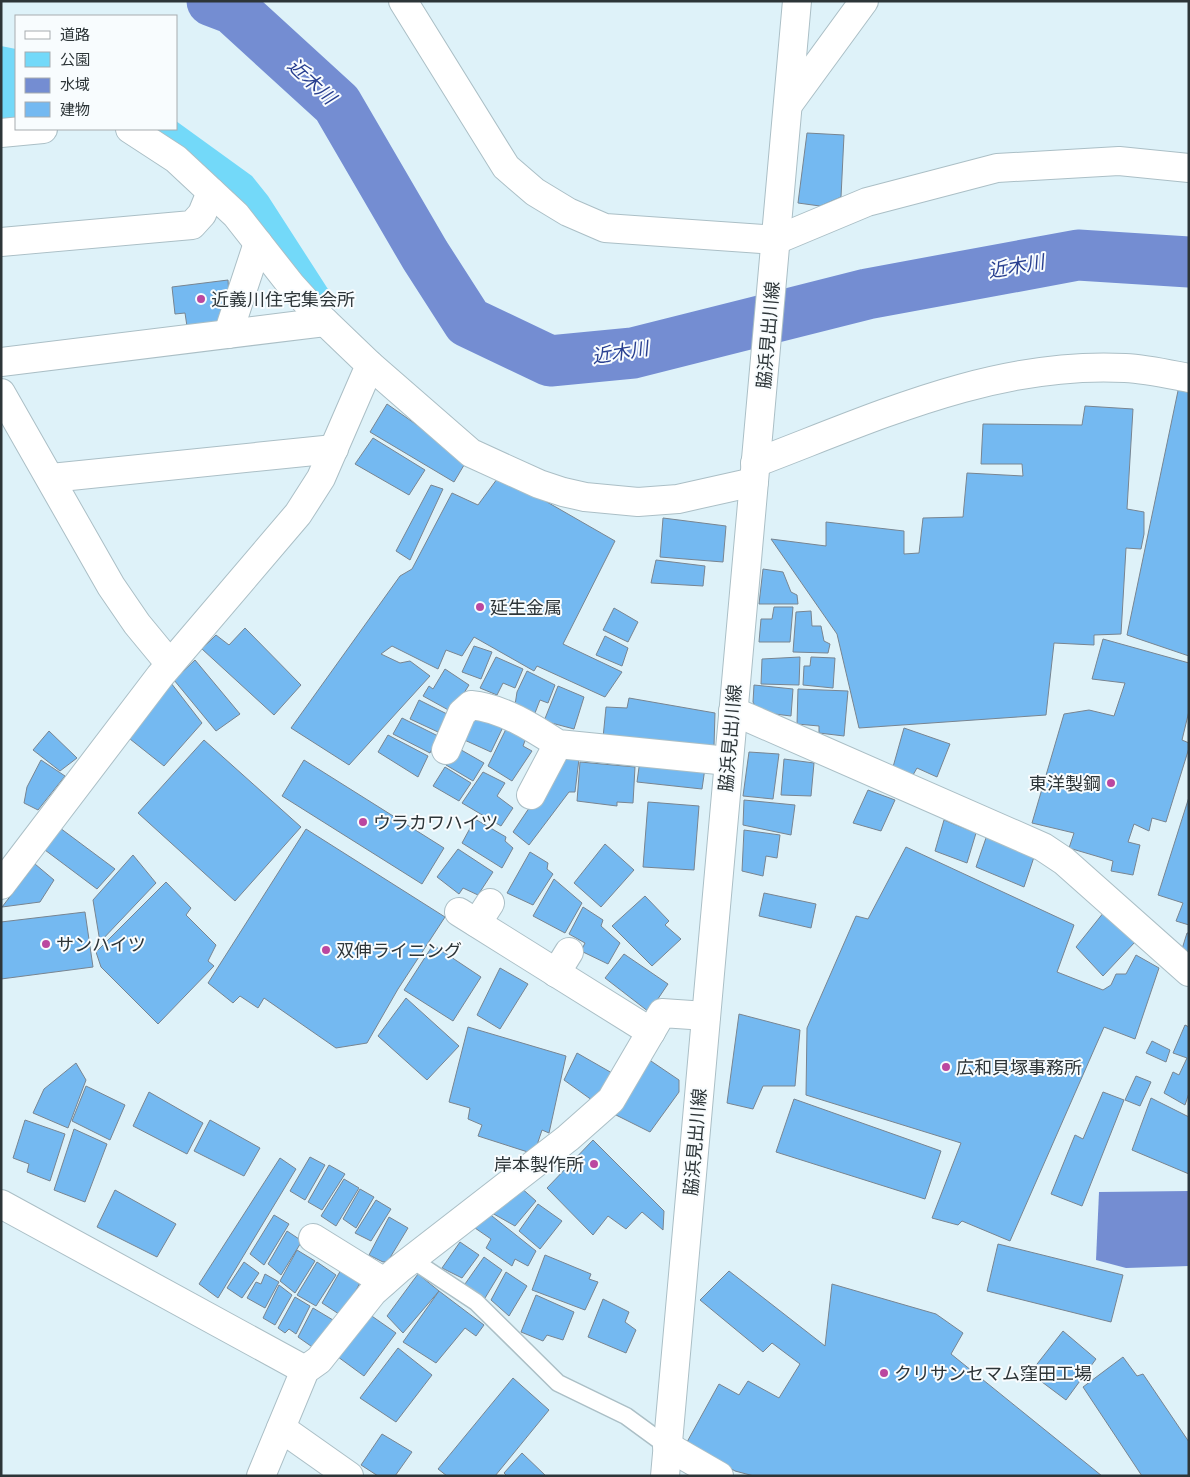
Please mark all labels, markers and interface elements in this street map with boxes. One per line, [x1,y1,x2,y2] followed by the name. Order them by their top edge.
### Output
[15,15,178,130] legend
[60,25,90,44] text: 道路
[60,50,90,69] text: 公園
[283,53,342,111] water label: 近木川
[60,75,90,94] text: 水域
[60,100,90,119] text: 建物
[986,249,1048,283] water label: 近木川
[752,280,784,390] street label: 脇浜見出川線
[211,288,355,311] place label: 近義川住宅集会所
[195,293,207,305] marker: 近義川住宅集会所
[590,335,652,368] water label: 近木川
[490,596,562,619] place label: 延生金属
[474,601,486,613] marker: 延生金属
[714,683,746,793] street label: 脇浜見出川線
[1029,772,1101,795] place label: 東洋製鋼
[1105,777,1117,789] marker: 東洋製鋼
[373,811,498,834] place label: ウラカワハイツ
[357,816,369,828] marker: ウラカワハイツ
[56,933,146,956] place label: サンハイツ
[40,938,52,950] marker: サンハイツ
[336,939,462,962] place label: 双伸ライニング
[320,944,332,956] marker: 双伸ライニング
[956,1056,1082,1079] place label: 広和貝塚事務所
[940,1061,952,1073] marker: 広和貝塚事務所
[679,1087,711,1197] street label: 脇浜見出川線
[494,1153,584,1176] place label: 岸本製作所
[588,1158,600,1170] marker: 岸本製作所
[894,1362,1092,1385] place label: クリサンセマム窪田工場
[878,1367,890,1379] marker: クリサンセマム窪田工場

